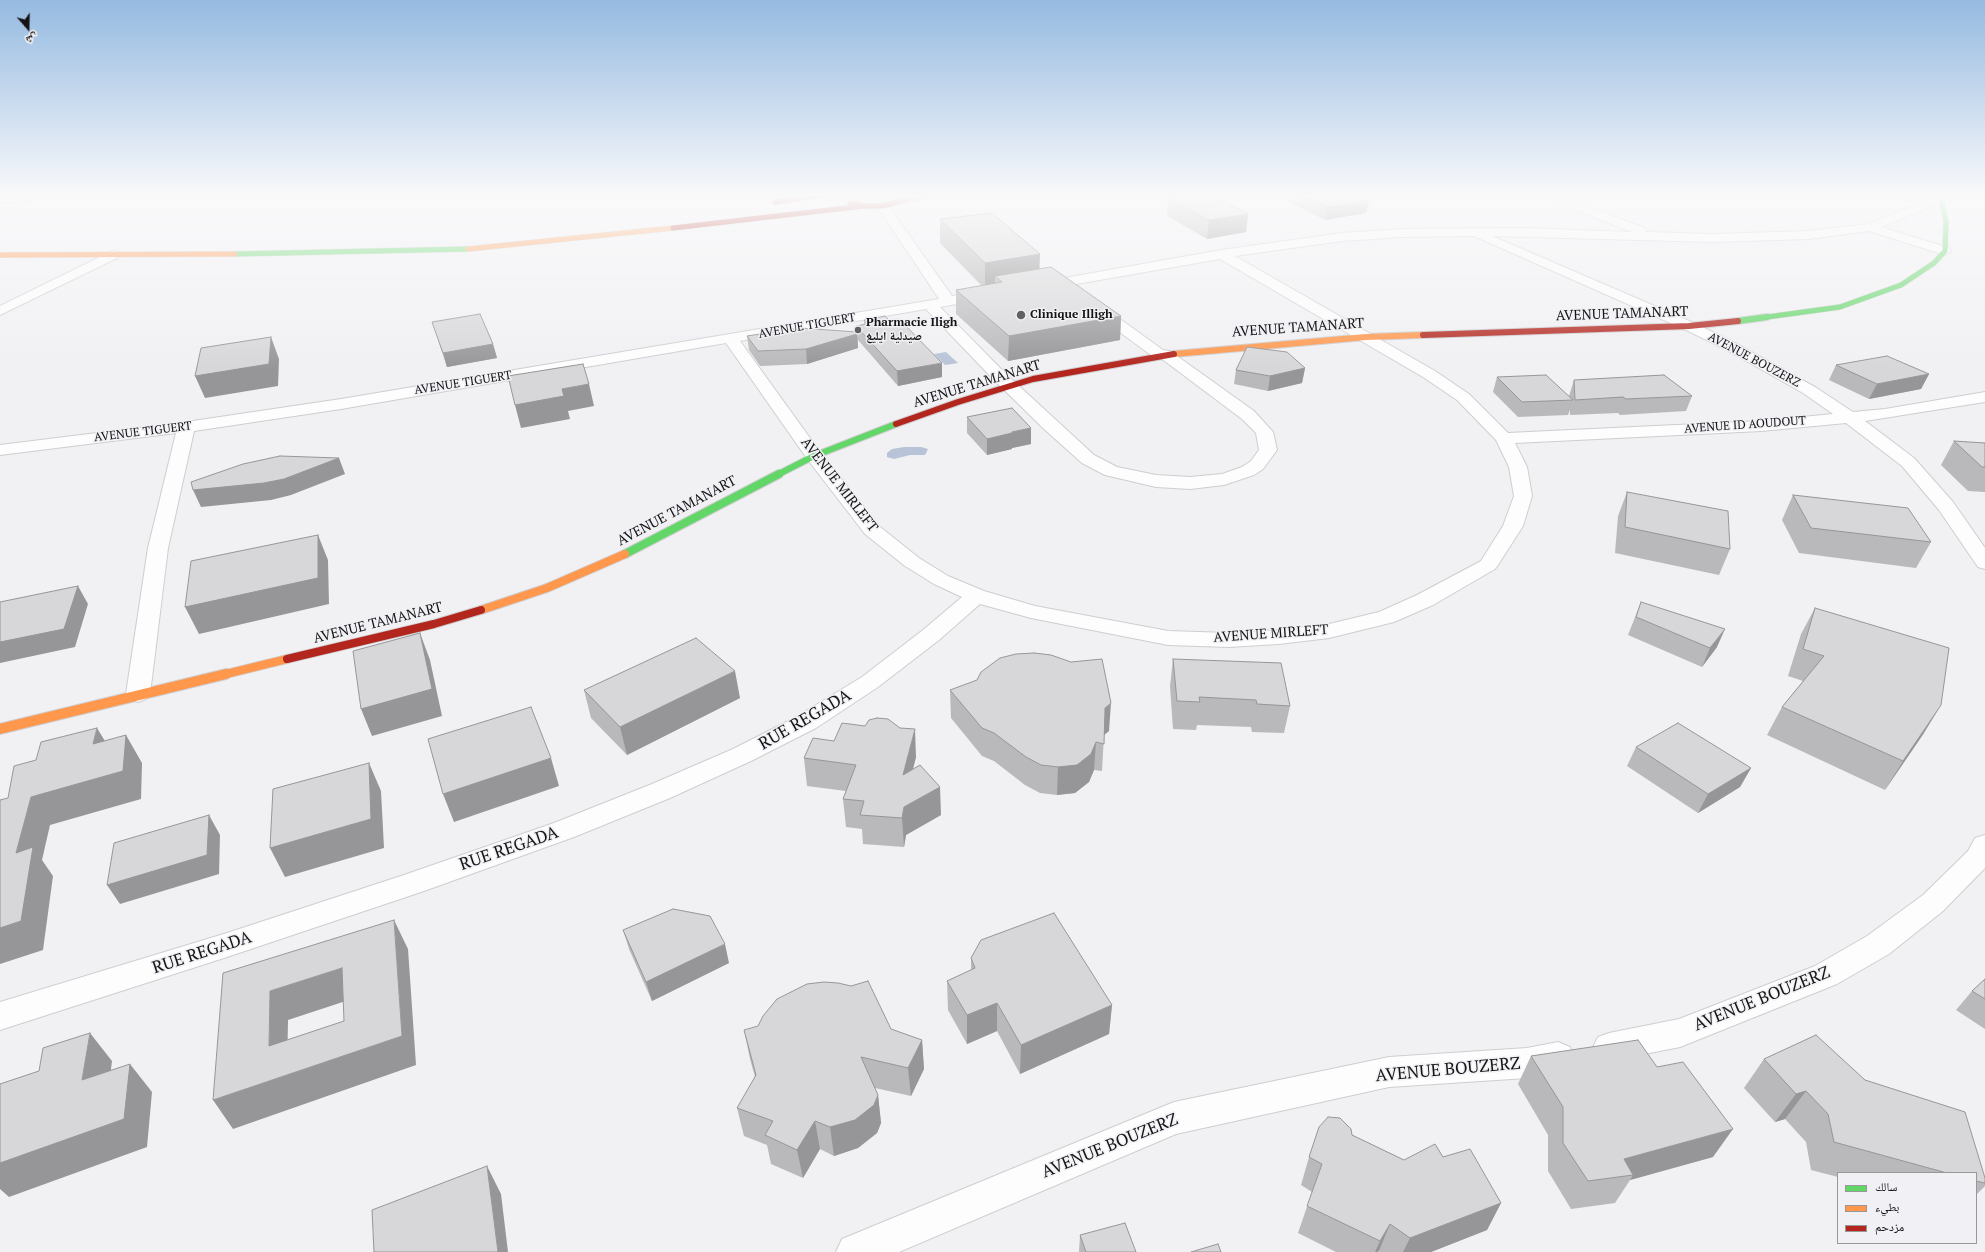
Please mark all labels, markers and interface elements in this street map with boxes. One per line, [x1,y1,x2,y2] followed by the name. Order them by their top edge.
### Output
[8,8,48,48] north arrow
[24,31,40,48] text: ش
[1555,303,1689,325] street label: AVENUE TAMANART
[1030,308,1113,322] place label: Clinique Illigh
[1015,309,1027,321] marker: Clinique Illigh
[757,310,857,342] street label: AVENUE TIGUERT
[1231,315,1365,341] street label: AVENUE TAMANART
[866,316,957,344] place label: Pharmacie Iligh صيدلية ايليغ
[853,325,863,335] marker: Pharmacie Iligh صيدلية ايليغ
[1705,330,1803,390] street label: AVENUE BOUZERZ
[911,357,1043,411] street label: AVENUE TAMANART
[413,368,513,398] street label: AVENUE TIGUERT
[1684,414,1806,436] street label: AVENUE ID AOUDOUT
[93,419,193,445] street label: AVENUE TIGUERT
[797,434,881,536] street label: AVENUE MIRLEFT
[615,472,739,550] street label: AVENUE TAMANART
[312,599,444,647] street label: AVENUE TAMANART
[1213,622,1329,646] street label: AVENUE MIRLEFT
[755,685,855,755] street label: RUE REGADA
[457,823,561,875] street label: RUE REGADA
[150,927,254,979] street label: RUE REGADA
[1691,962,1833,1036] street label: AVENUE BOUZERZ
[1375,1054,1521,1086] street label: AVENUE BOUZERZ
[1039,1109,1181,1183] street label: AVENUE BOUZERZ
[1837,1172,1977,1244] legend
[1875,1179,1897,1194] text: سالك
[1875,1199,1899,1214] text: بطيء
[1875,1219,1904,1234] text: مزدحم

